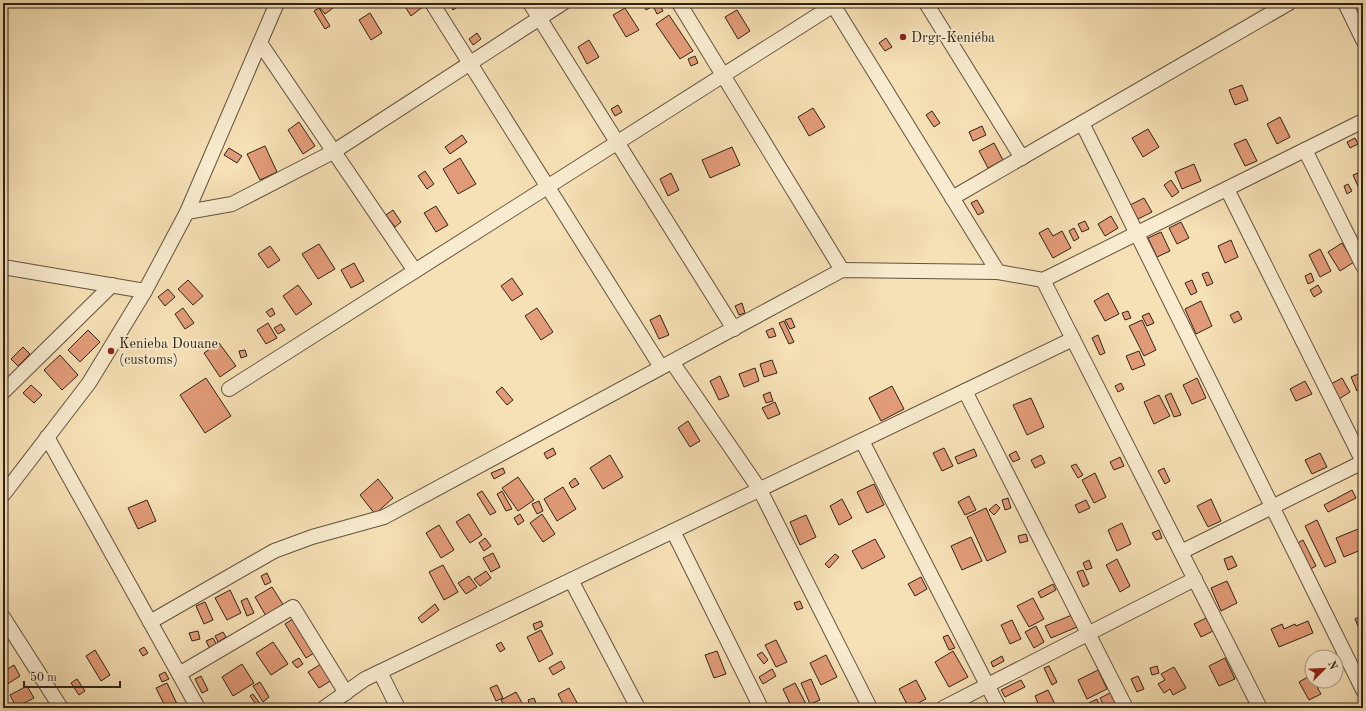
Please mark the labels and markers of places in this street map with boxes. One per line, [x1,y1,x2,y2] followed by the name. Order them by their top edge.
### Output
[911,31,995,45] place label: Drgr-Keniéba
[898,32,908,42] marker: Drgr-Keniéba
[119,337,218,367] place label: Kenieba Douane (customs)
[106,346,116,356] marker: Kenieba Douane (customs)

